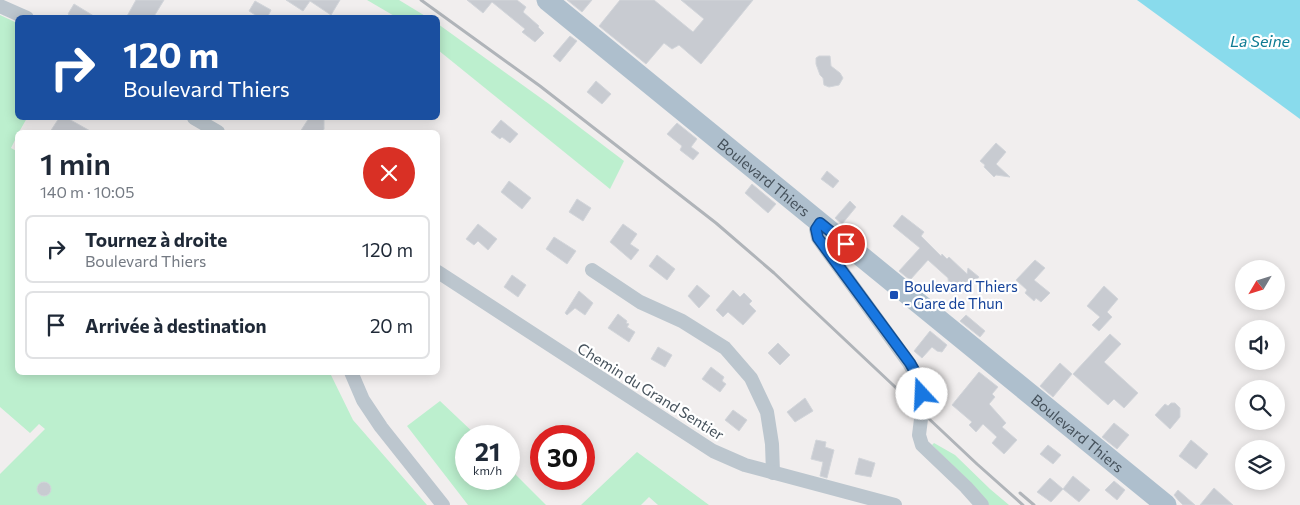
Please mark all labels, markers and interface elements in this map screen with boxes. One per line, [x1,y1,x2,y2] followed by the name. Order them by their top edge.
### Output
[1230,31,1291,50] water label: La Seine
[123,32,219,75] text: 120 m
[40,35,105,100] icon: right
[123,75,290,102] text: Boulevard Thiers
[714,134,814,220] street label: Boulevard Thiers
[40,144,111,181] text: 1 min
[363,147,415,199] button: close
[40,182,135,201] text: 140 m · 10:05
[825,223,867,265] pin
[85,228,227,251] text: Tournez à droite
[832,230,860,258] icon: arrive
[42,235,70,263] icon: right
[362,238,413,261] text: 120 m
[85,251,206,270] text: Boulevard Thiers
[1235,260,1285,310] north arrow
[1235,260,1285,490] map controls
[904,277,1018,312] place label: Boulevard Thiers - Gare de Thun
[888,289,900,301] marker: Boulevard Thiers - Gare de Thun
[42,311,70,339] icon: arrive
[85,314,267,337] text: Arrivée à destination
[370,314,413,337] text: 20 m
[1235,320,1285,370] button: sound
[575,339,727,443] street label: Chemin du Grand Sentier
[895,367,947,419] position arrow
[1235,380,1285,430] button: search
[1028,390,1128,476] street label: Boulevard Thiers
[530,425,595,490] speed limit sign: 30
[475,436,500,466] text: 21
[1235,440,1285,490] button: layers
[473,463,502,477] text: km/h

